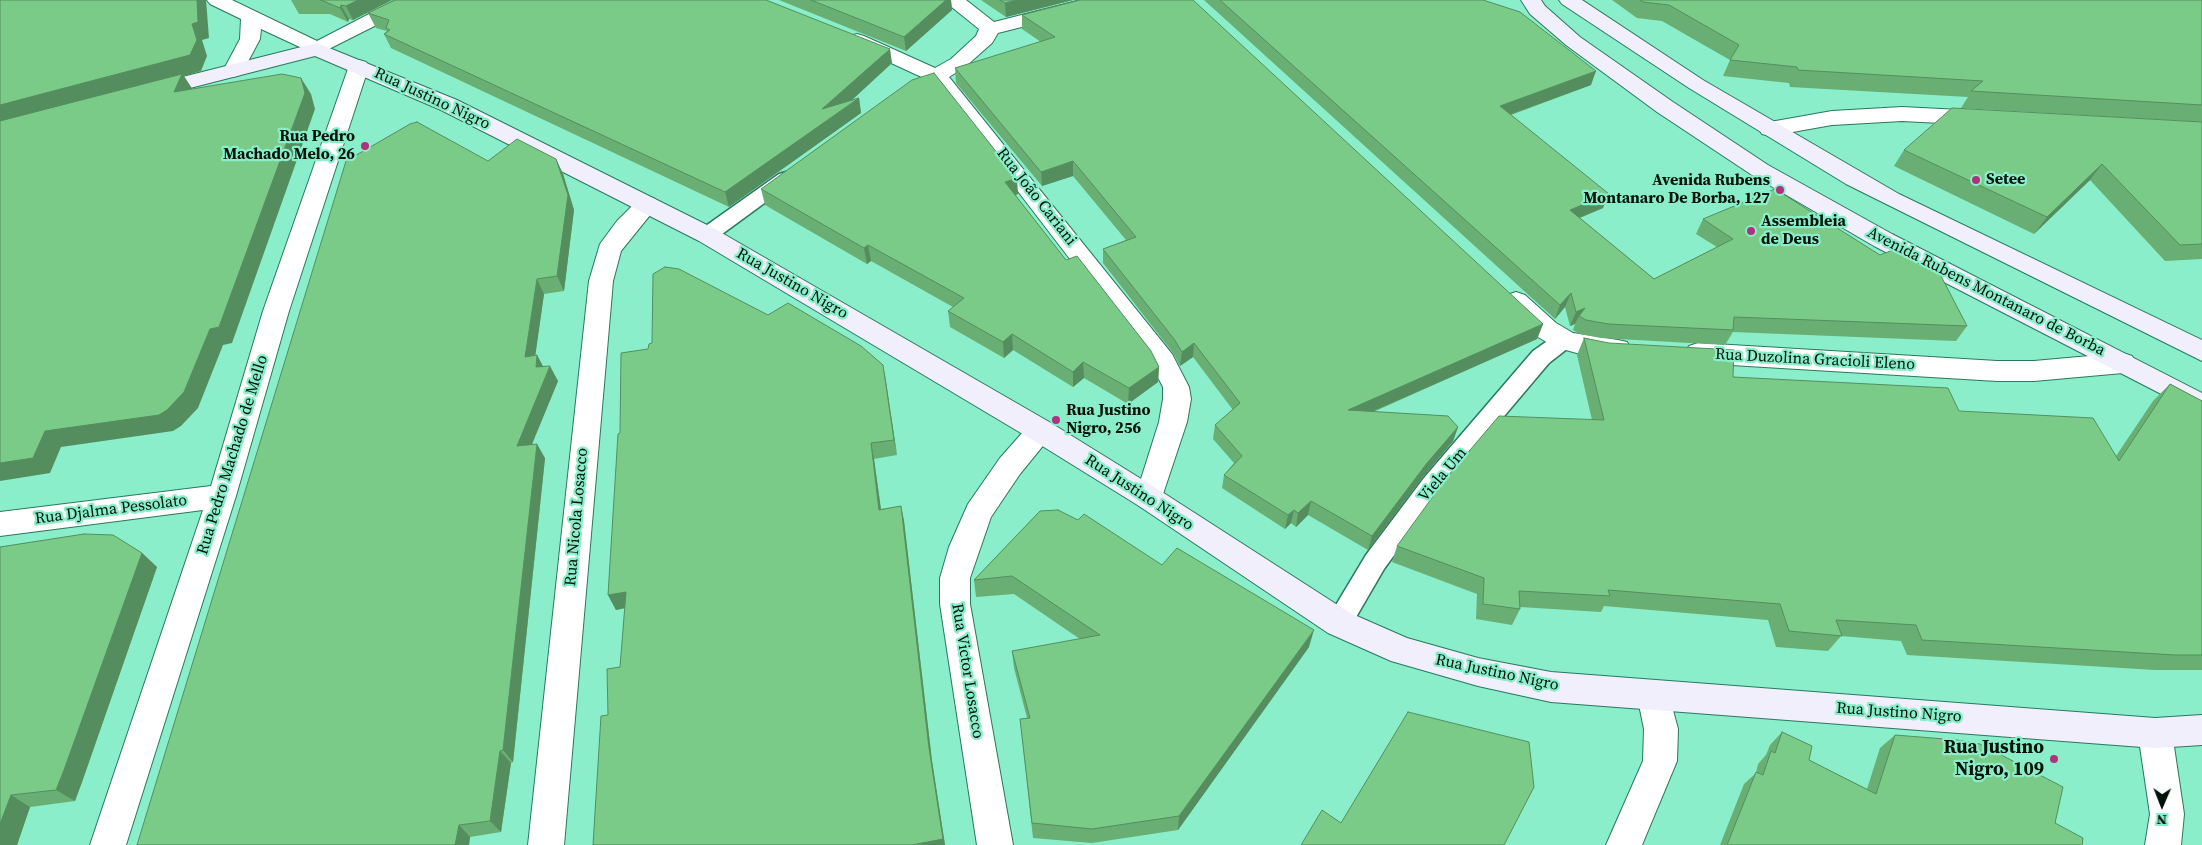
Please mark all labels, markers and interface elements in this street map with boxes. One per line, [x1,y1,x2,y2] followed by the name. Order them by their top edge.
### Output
[371,64,493,134] street label: Rua Justino Nigro
[223,127,355,165] place label: Rua Pedro Machado Melo, 26
[359,140,371,152] marker: Rua Pedro Machado Melo, 26
[992,144,1080,250] street label: Rua João Cariani
[1986,170,2025,190] place label: Setee
[1583,171,1770,209] place label: Avenida Rubens Montanaro De Borba, 127
[1970,174,1982,186] marker: Setee
[1774,184,1786,196] marker: Avenida Rubens Montanaro De Borba, 127
[1761,212,1846,250] place label: Assembleia de Deus
[1864,223,2108,361] street label: Avenida Rubens Montanaro de Borba
[1745,225,1757,237] marker: Assembleia de Deus
[733,244,851,324] street label: Rua Justino Nigro
[1714,345,1916,375] street label: Rua Duzolina Gracioli Eleno
[193,353,273,557] street label: Rua Pedro Machado de Mello
[1066,401,1151,439] place label: Rua Justino Nigro, 256
[1050,414,1062,426] marker: Rua Justino Nigro, 256
[1415,444,1471,506] street label: Viela Um
[561,447,593,587] street label: Rua Nicola Losacco
[1081,451,1197,535] street label: Rua Justino Nigro
[34,491,188,529] street label: Rua Djalma Pessolato
[947,602,987,740] street label: Rua Victor Losacco
[1434,651,1560,695] street label: Rua Justino Nigro
[1836,699,1962,727] street label: Rua Justino Nigro
[1944,737,2044,781] place label: Rua Justino Nigro, 109
[2048,753,2060,765] marker: Rua Justino Nigro, 109
[2137,780,2187,830] north arrow
[2156,810,2167,830] text: N

